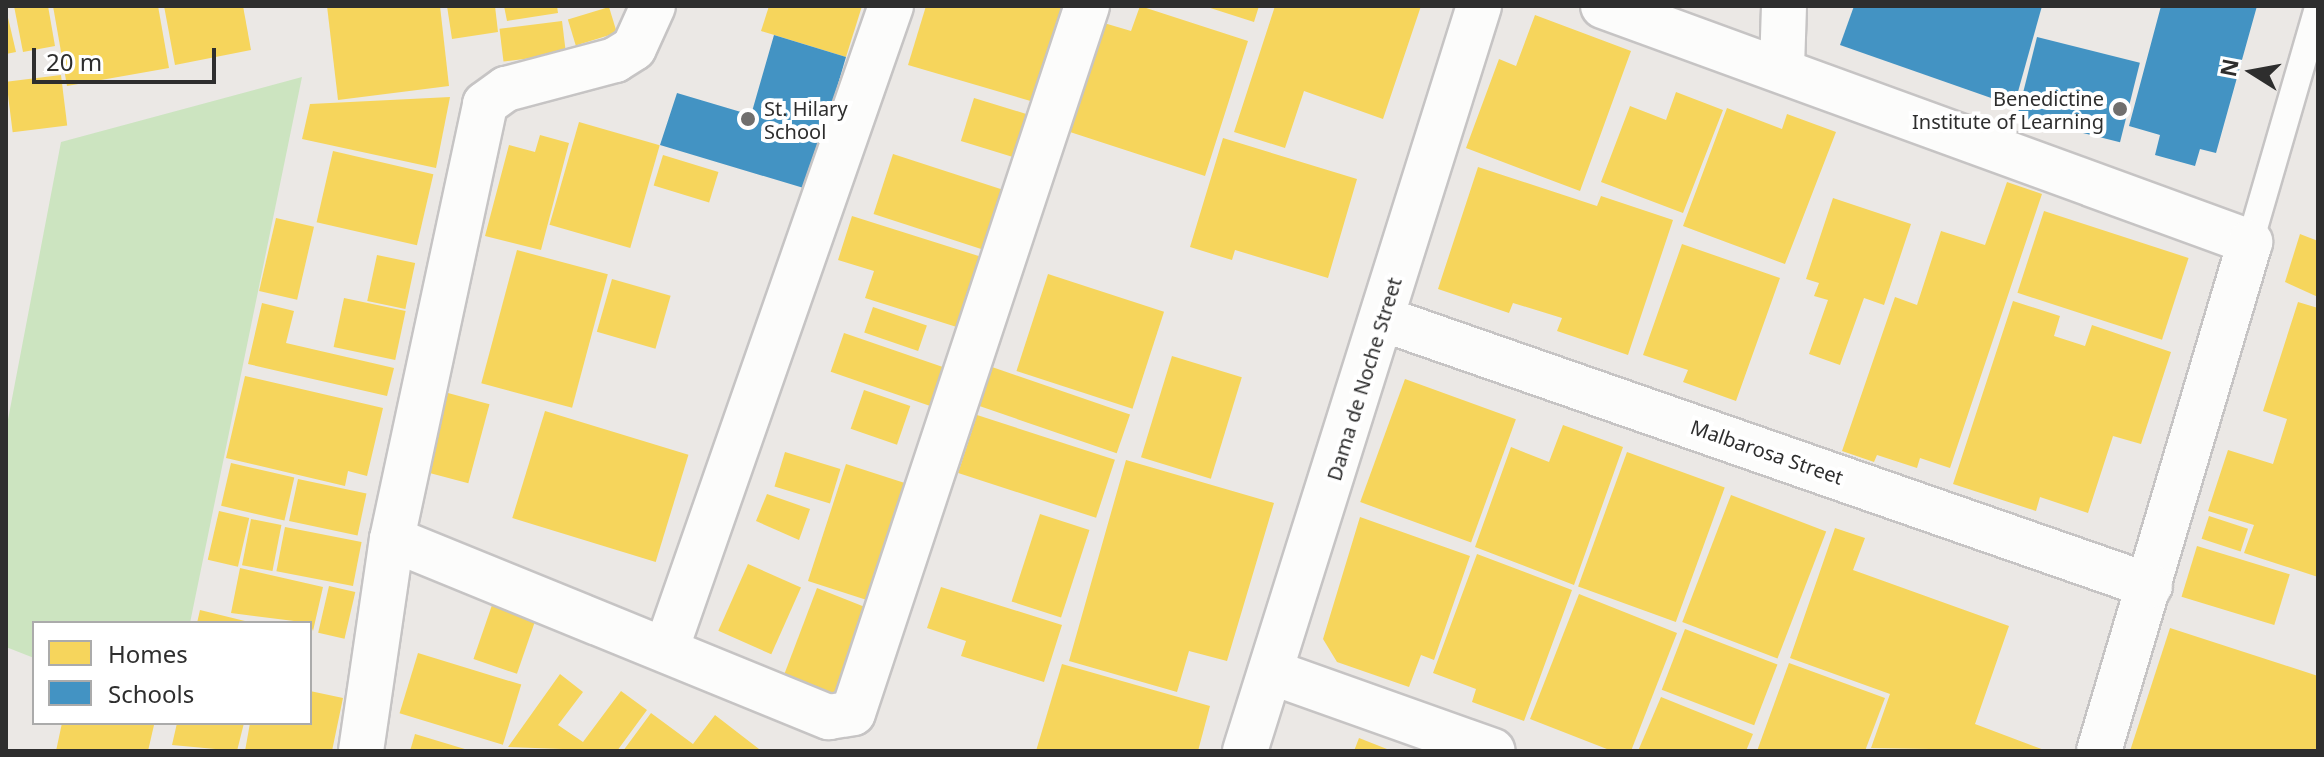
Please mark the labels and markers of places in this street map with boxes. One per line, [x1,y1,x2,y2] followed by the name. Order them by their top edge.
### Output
[1912,86,2104,133] place label: Benedictine Institute of Learning
[764,96,848,143] place label: St. Hilary School
[2111,100,2129,118] marker: Benedictine Institute of Learning
[739,110,757,128] marker: St. Hilary School

